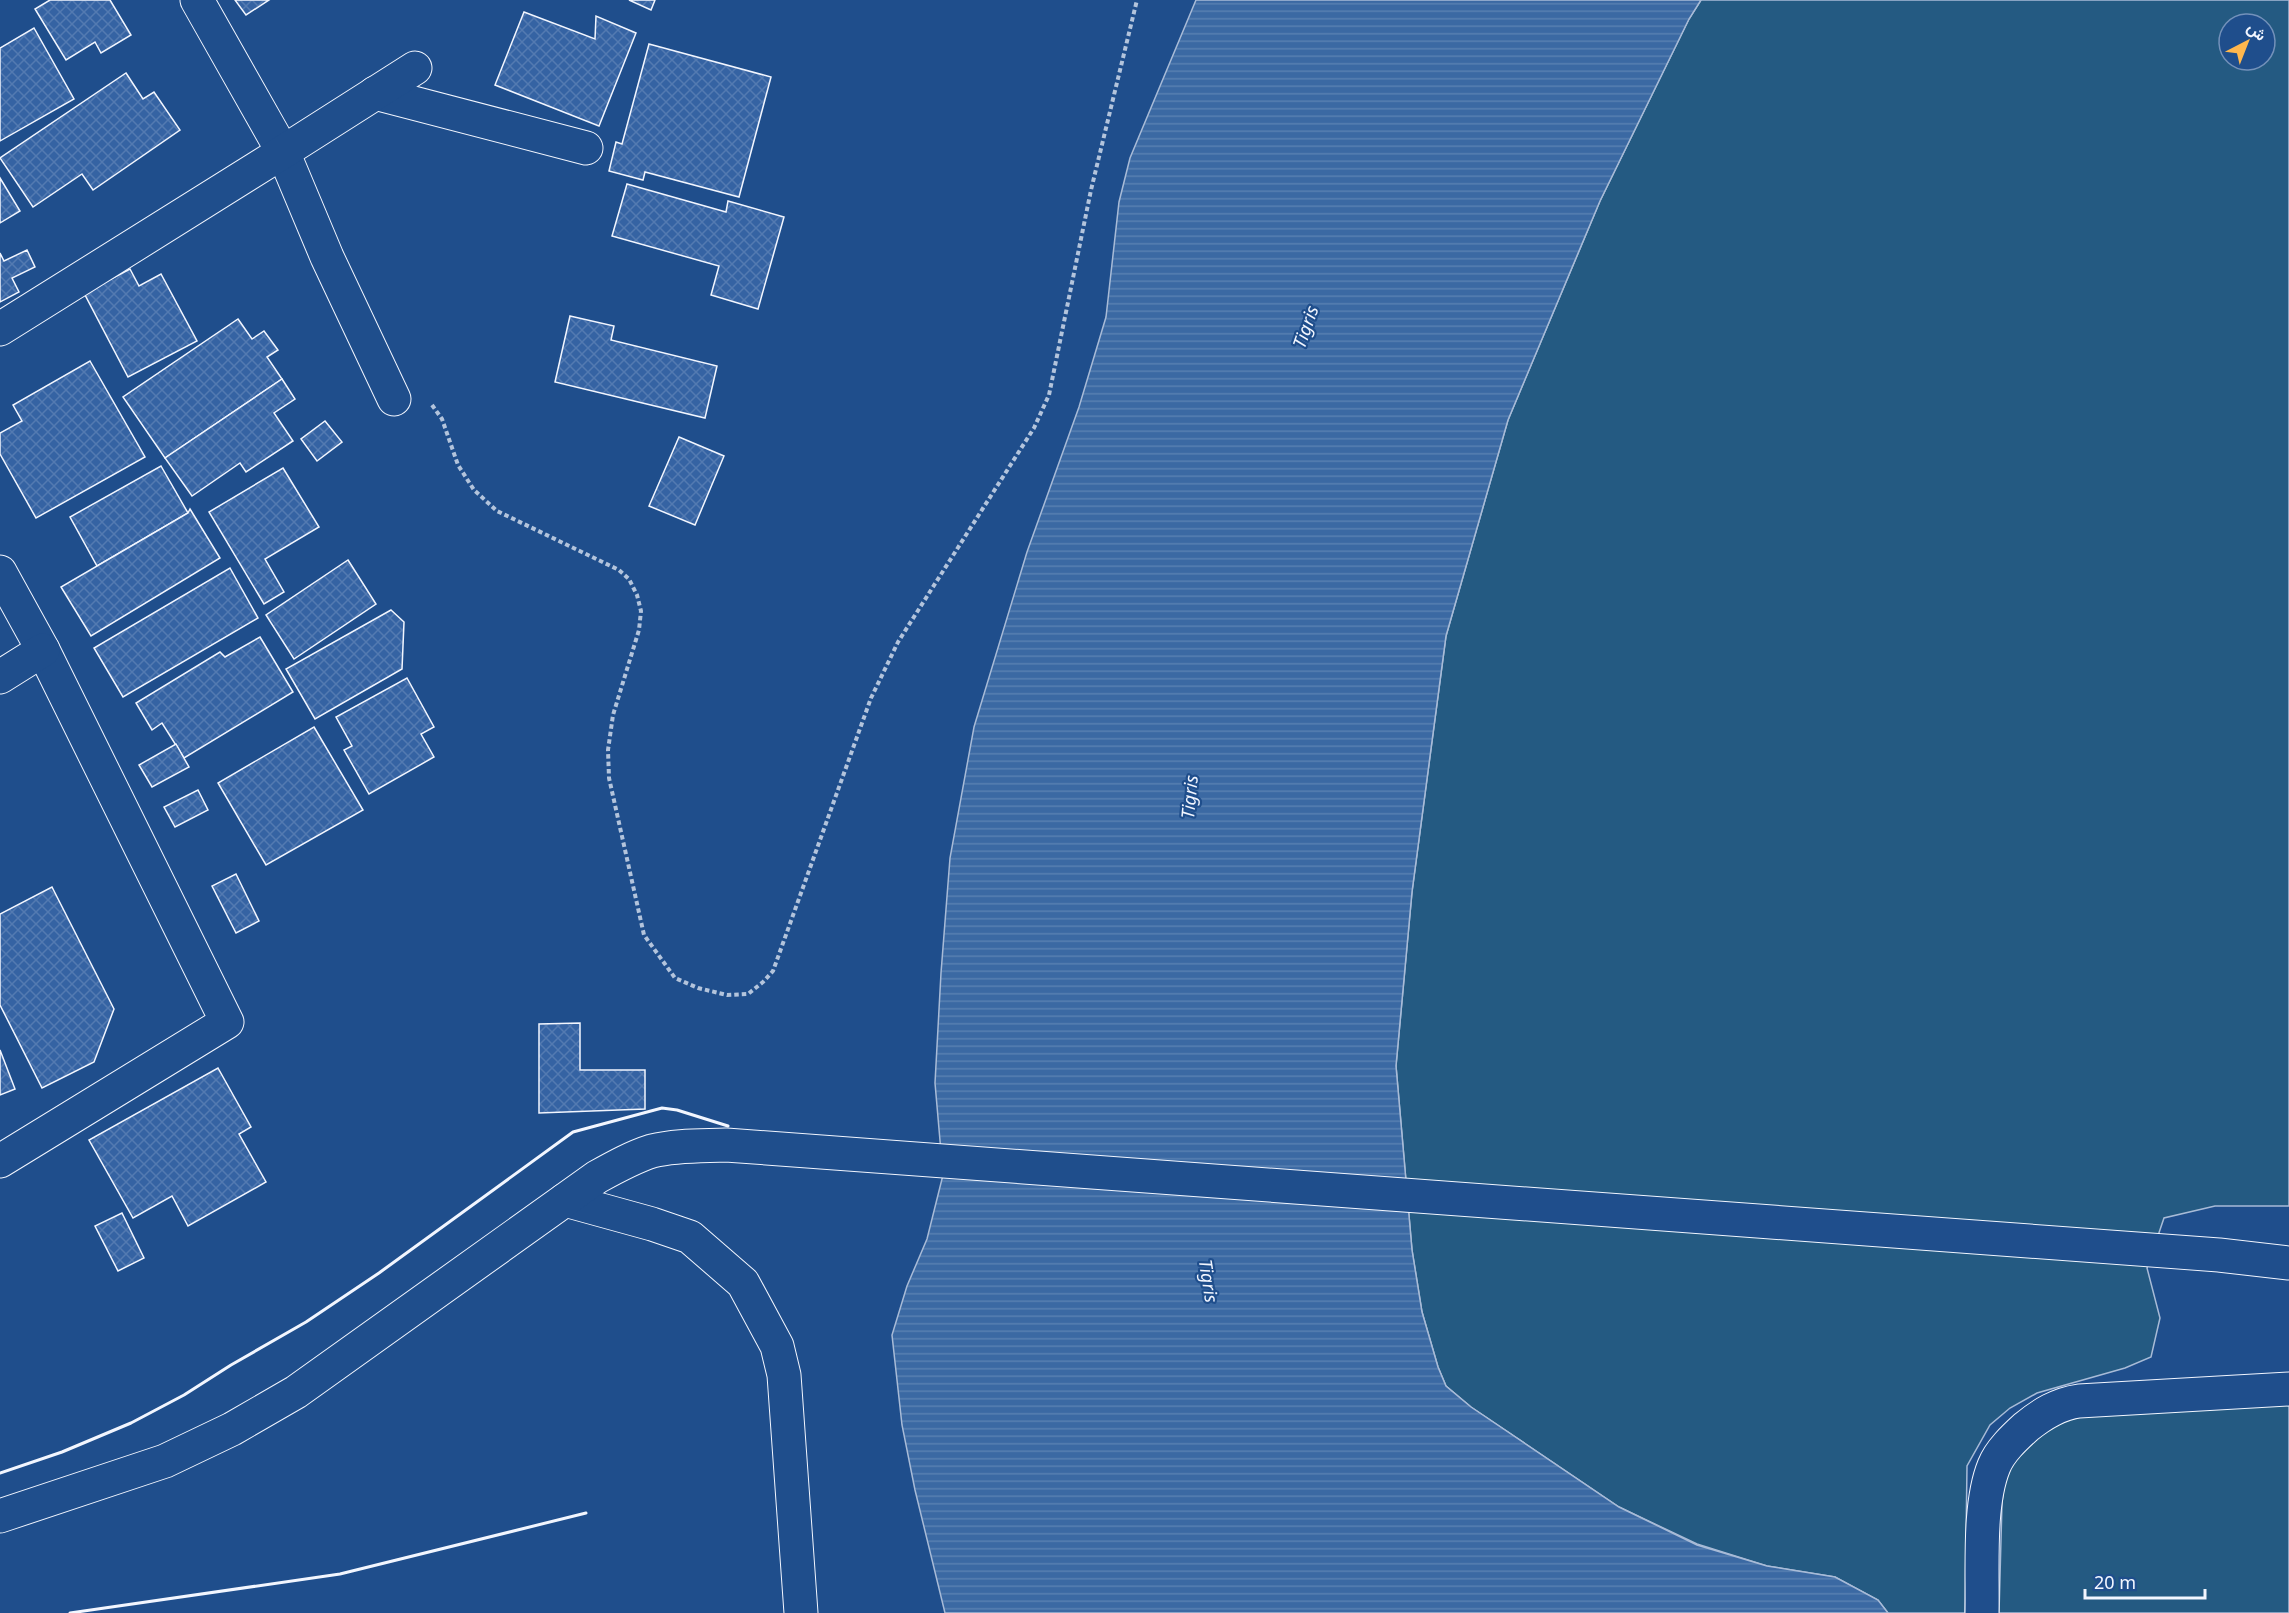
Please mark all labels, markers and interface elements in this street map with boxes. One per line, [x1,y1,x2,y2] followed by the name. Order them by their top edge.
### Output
[2217,12,2277,72] north arrow
[2243,16,2272,45] text: ش
[1287,302,1324,351] water label: Tigris
[1175,774,1203,820] water label: Tigris
[1194,1257,1224,1305] water label: Tigris
[2085,1562,2205,1600] scale bar
[2094,1570,2136,1594] text: 20 m

